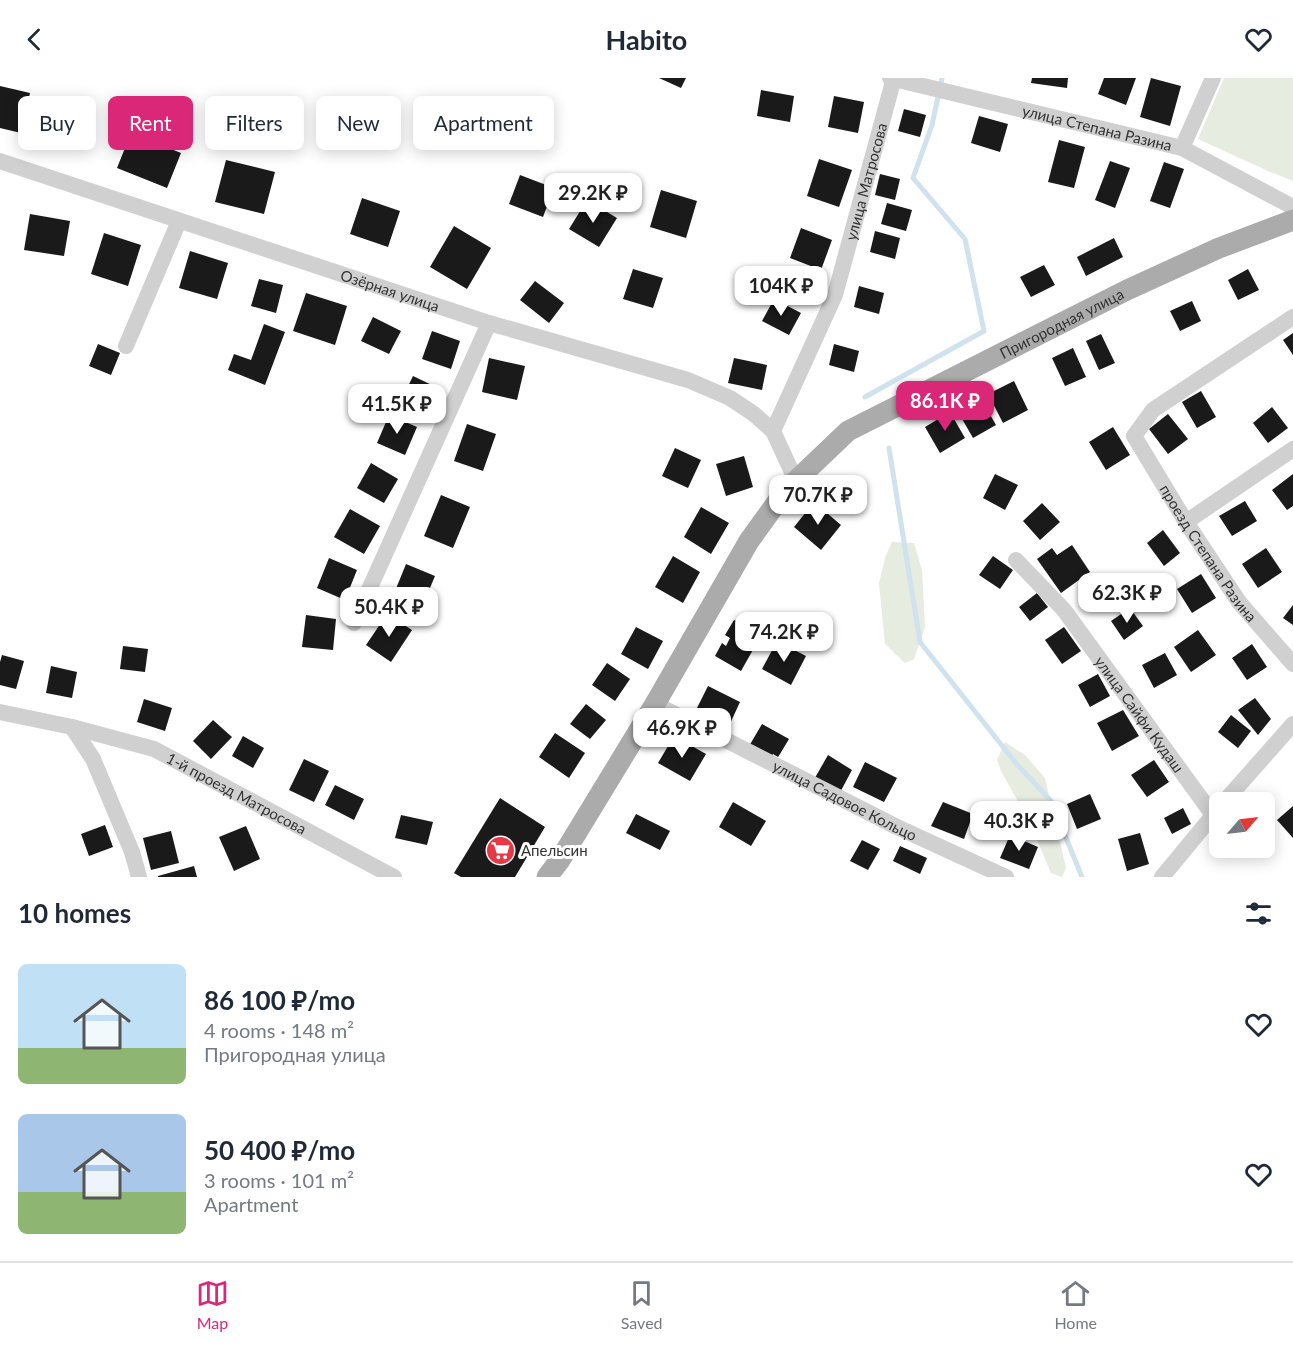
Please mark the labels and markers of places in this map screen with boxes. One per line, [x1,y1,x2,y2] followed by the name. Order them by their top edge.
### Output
[538,173,648,224] pin: 29.2K ₽
[732,266,830,317] pin: 104K ₽
[890,381,1000,432] pin: 86.1K ₽
[342,384,452,435] pin: 41.5K ₽
[763,475,873,526] pin: 70.7K ₽
[1072,573,1182,624] pin: 62.3K ₽
[334,587,444,638] pin: 50.4K ₽
[729,612,839,663] pin: 74.2K ₽
[627,708,737,759] pin: 46.9K ₽
[964,801,1074,852] pin: 40.3K ₽
[484,834,516,866] supermarket icon: Апельсин
[521,841,588,859] place label: Апельсин

